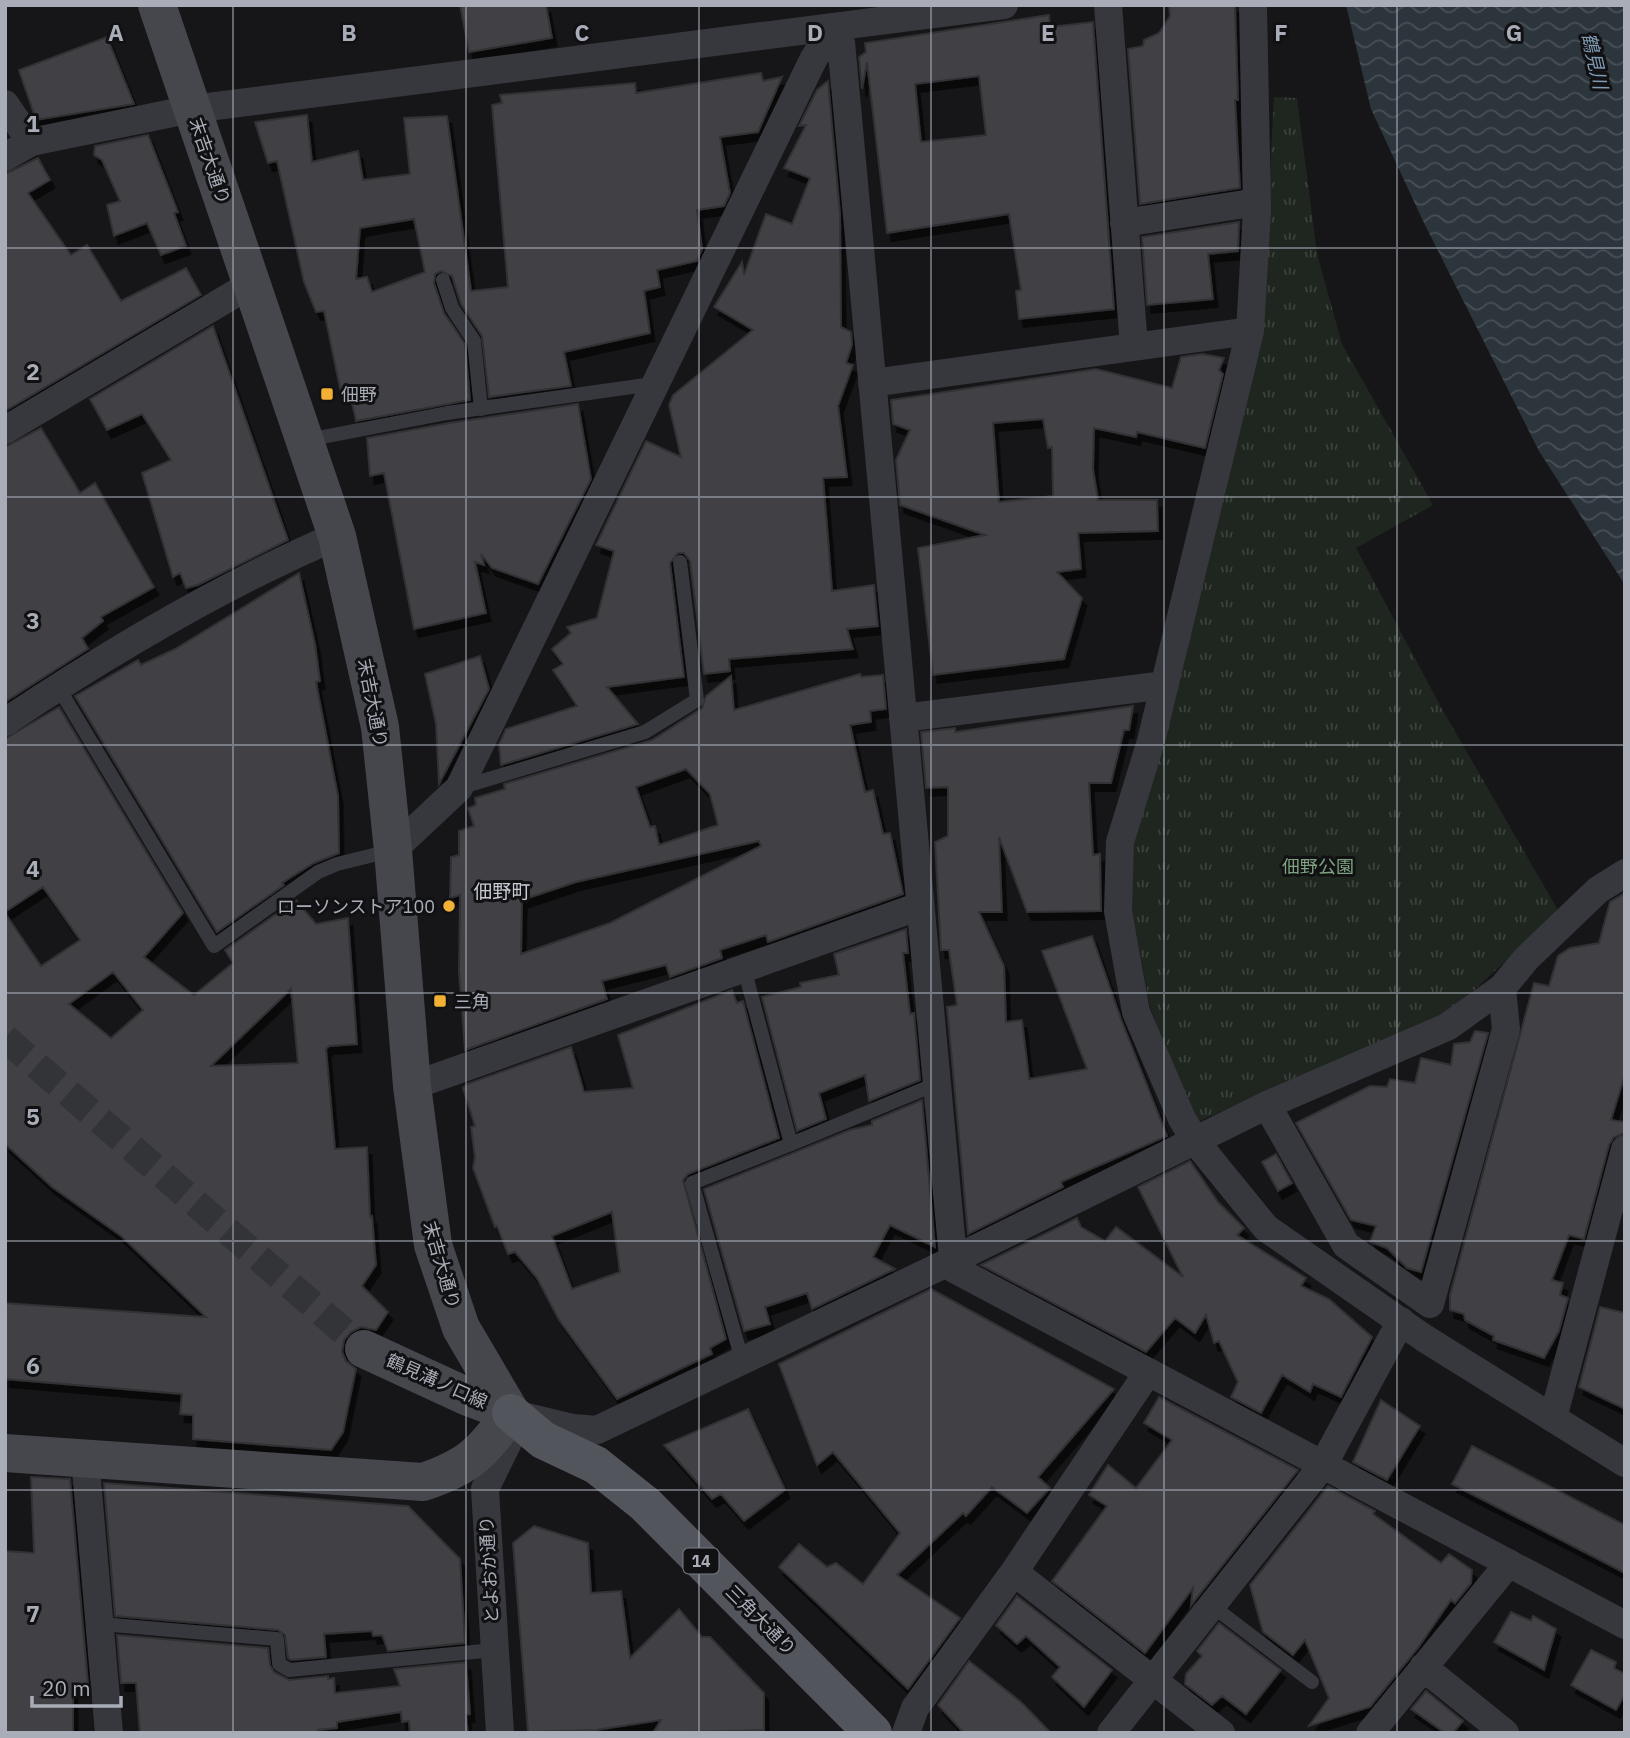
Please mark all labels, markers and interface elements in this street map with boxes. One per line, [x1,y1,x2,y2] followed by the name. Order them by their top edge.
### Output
[108,17,124,47] text: A
[341,17,357,47] text: B
[575,17,590,47] text: C
[807,17,823,47] text: D
[1041,17,1055,47] text: E
[1274,17,1288,47] text: F
[1506,17,1522,47] text: G
[1577,31,1614,93] water label: 鶴見川
[26,108,40,138] text: 1
[184,115,236,207] street label: 末吉大通り
[26,356,40,386] text: 2
[341,383,377,406] place label: 佃野
[319,386,335,402] marker: 佃野
[26,605,40,635] text: 3
[353,657,393,749] street label: 末吉大通り
[26,853,40,883] text: 4
[1282,855,1354,878] park label: 佃野公園
[473,879,531,903] district label: 佃野町
[277,895,435,918] place label: ローソンストア100
[441,898,457,914] marker: ローソンストア100
[454,990,490,1013] place label: 三角
[432,993,448,1009] marker: 三角
[26,1101,40,1131] text: 5
[419,1219,465,1311] street label: 末吉大通り
[383,1349,491,1413] street label: 鶴見溝ノ口線
[26,1350,40,1380] text: 6
[475,1515,503,1625] street label: とよおか通り
[684,1548,718,1574] road number: 14
[721,1580,801,1660] street label: 三角大通り
[26,1598,40,1628] text: 7
[32,1664,121,1708] scale bar
[42,1674,91,1702] text: 20 m

